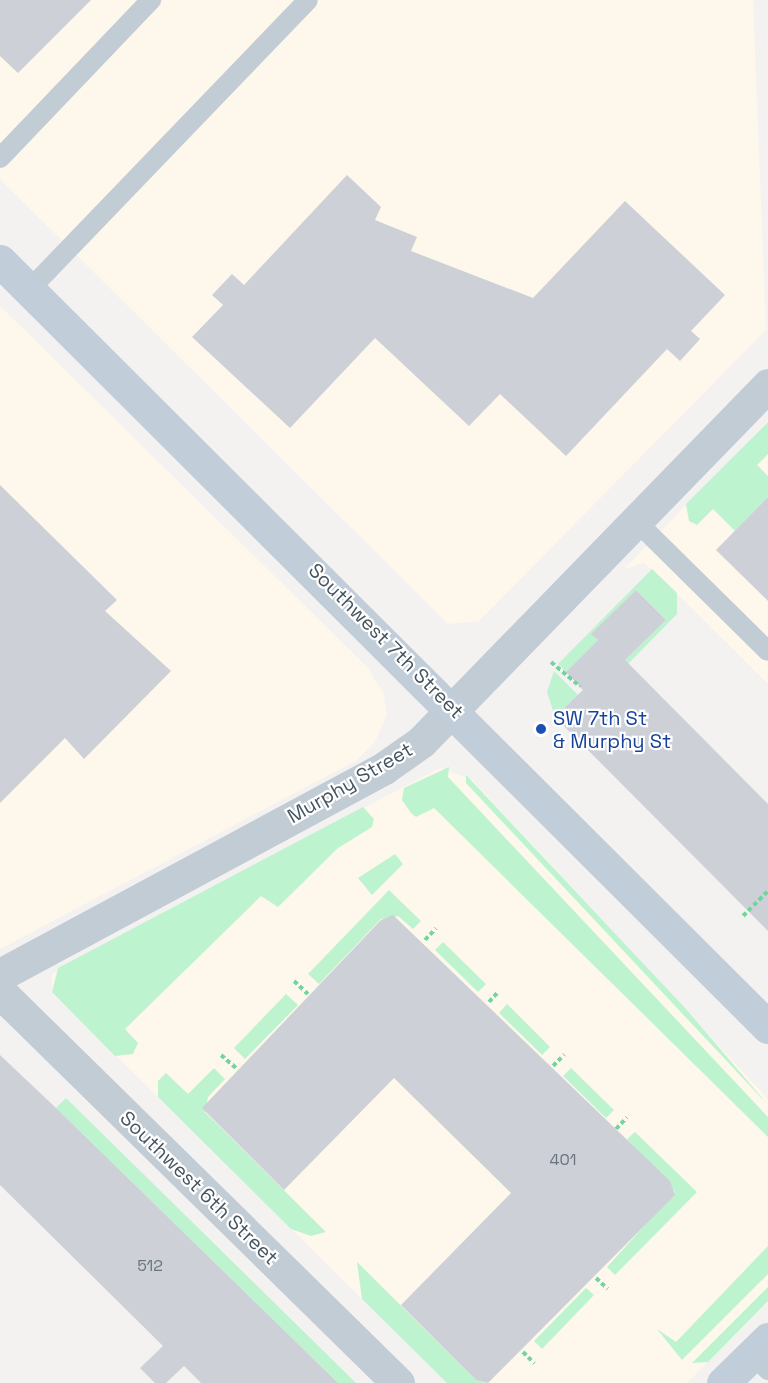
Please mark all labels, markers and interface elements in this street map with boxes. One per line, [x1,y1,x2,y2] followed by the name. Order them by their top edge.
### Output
[303,558,469,724] street label: Southwest 7th Street
[553,706,671,753] place label: SW 7th St & Murphy St
[534,722,548,736] marker: SW 7th St & Murphy St
[283,737,417,829] street label: Murphy Street
[115,1106,283,1270] street label: Southwest 6th Street
[550,1150,576,1170] house number: 401
[137,1256,163,1276] house number: 512

